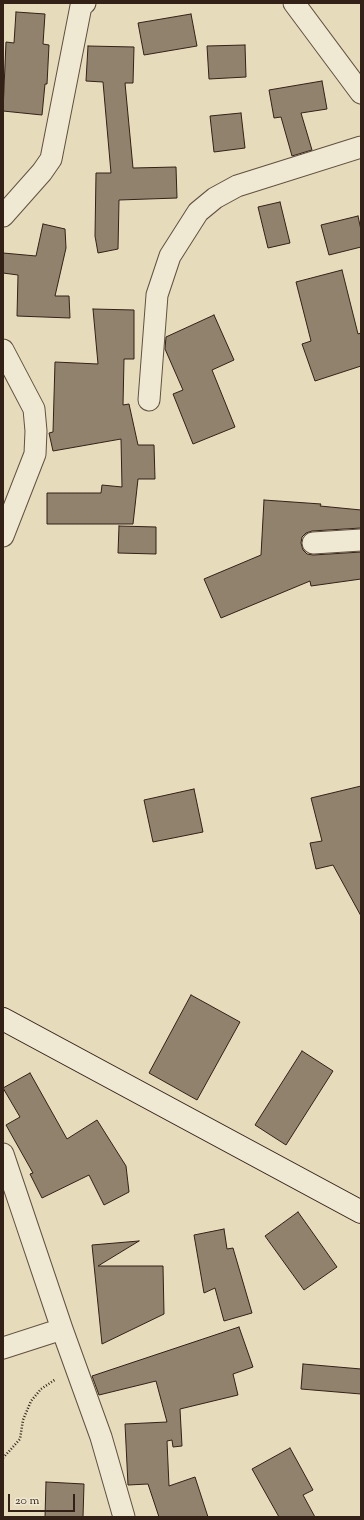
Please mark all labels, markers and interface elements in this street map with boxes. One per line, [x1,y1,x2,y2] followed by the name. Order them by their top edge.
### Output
[10,1486,77,1512] scale bar
[15,1492,39,1510] text: 20 m

